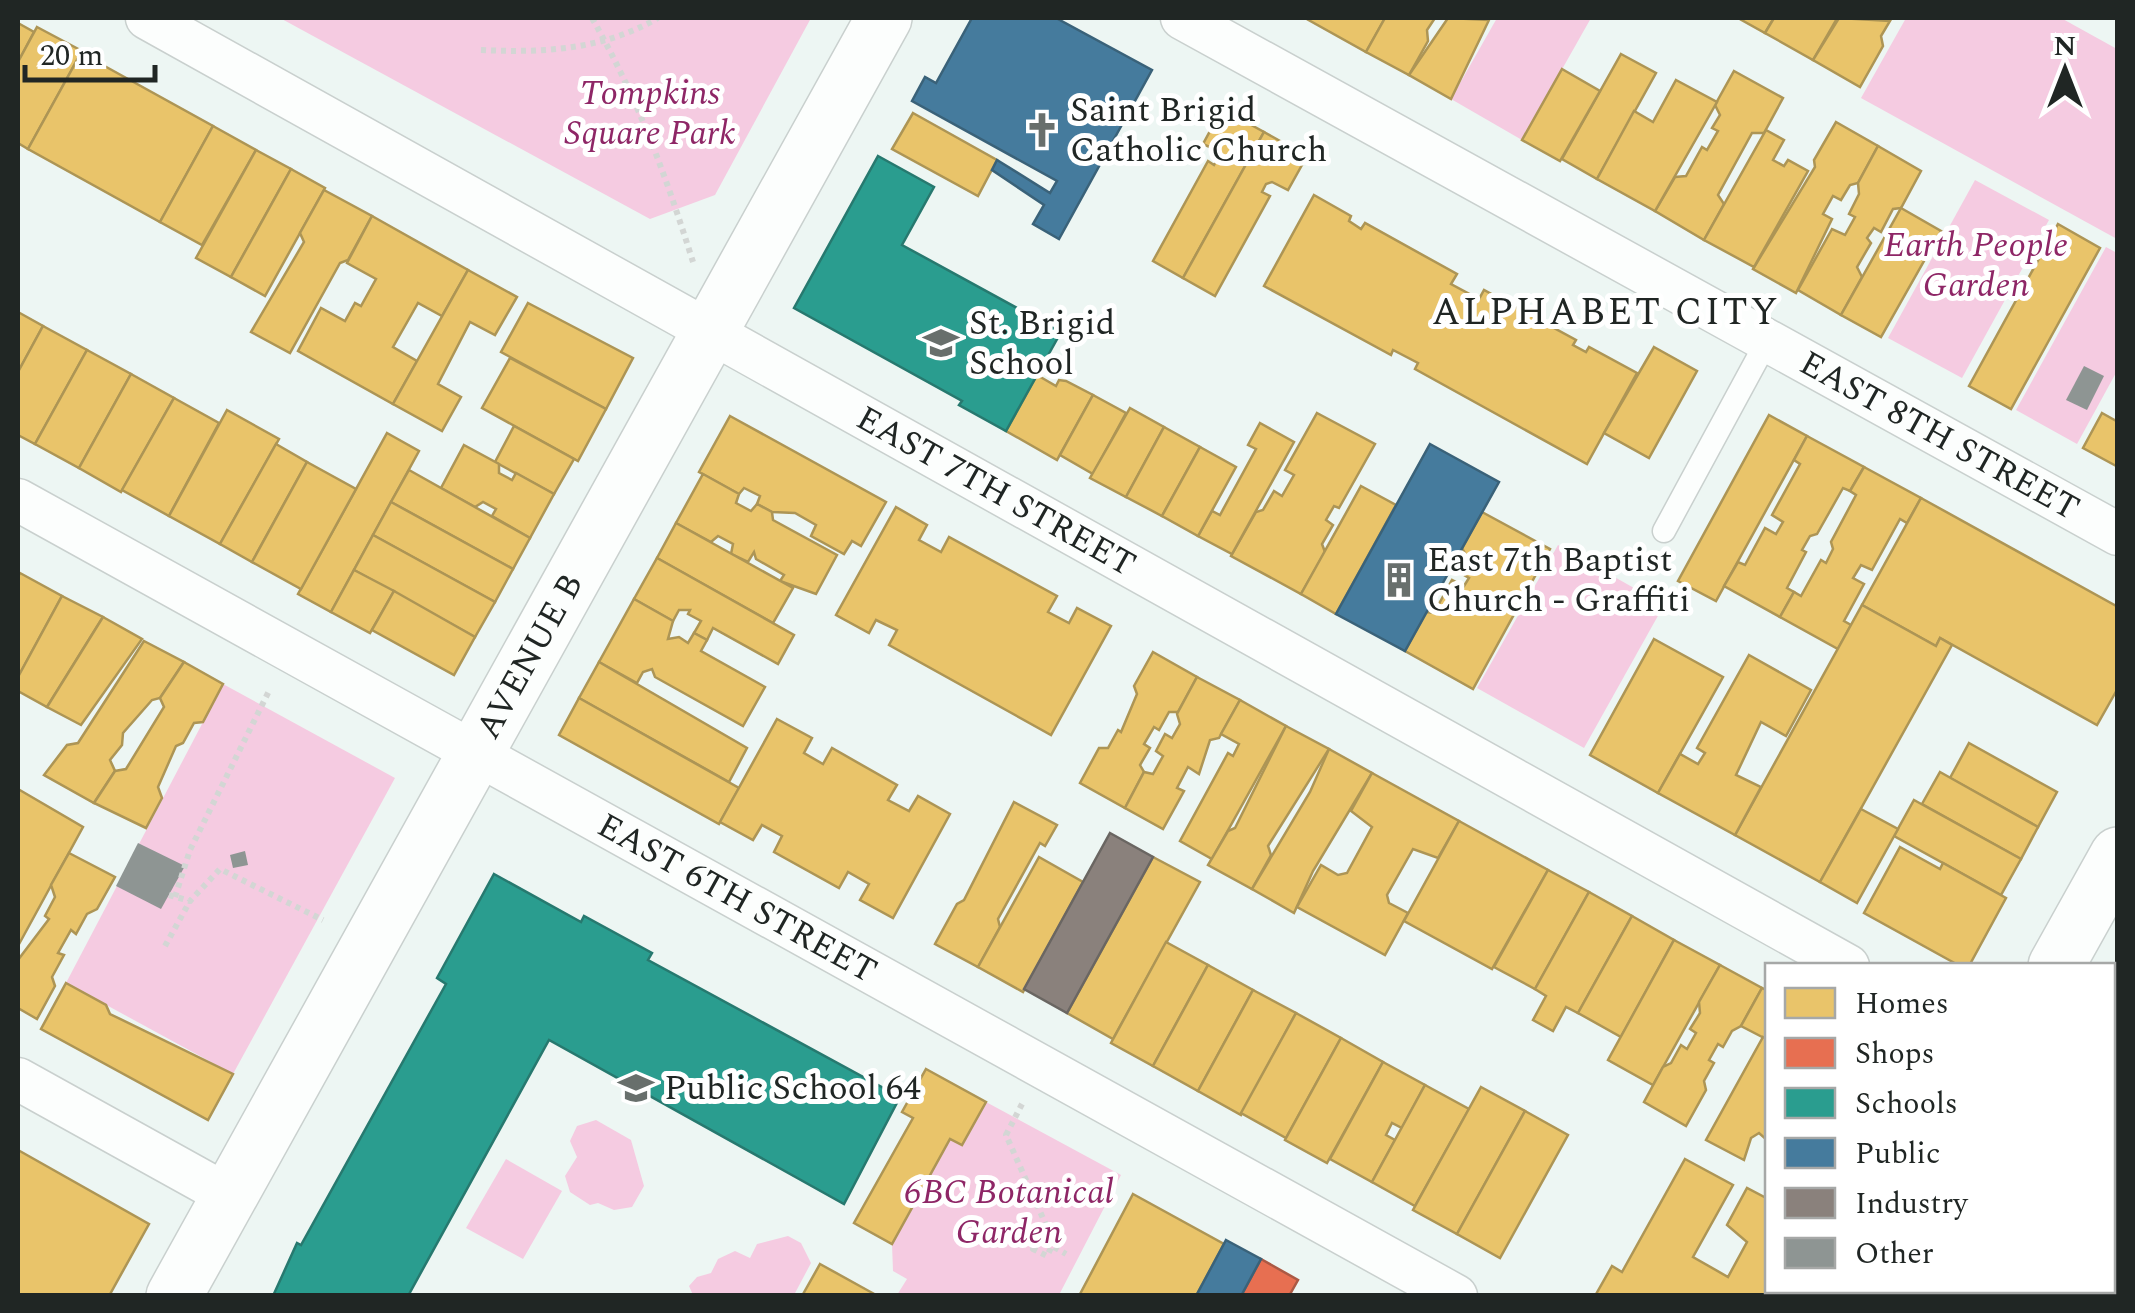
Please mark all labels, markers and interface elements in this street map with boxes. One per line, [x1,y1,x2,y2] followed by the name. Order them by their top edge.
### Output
[25,20,155,82] scale bar
[2015,20,2115,120] north arrow
[2054,25,2076,68] text: N
[40,33,103,79] text: 20 m
[564,67,736,160] park label: Tompkins Square Park
[1070,84,1327,177] place label: Saint Brigid Catholic Church
[1023,111,1061,149] church icon: Saint Brigid Catholic Church
[1884,219,2068,312] park label: Earth People Garden
[1432,284,1780,342] district label: ALPHABET CITY
[969,297,1115,390] place label: St. Brigid School
[922,324,960,362] school or university icon: St. Brigid School
[1790,337,2089,534] street label: EAST 8TH STREET
[847,392,1146,590] street label: EAST 7TH STREET
[1427,534,1690,627] place label: East 7th Baptist Church - Graffiti
[1380,561,1418,599] building icon: East 7th Baptist Church - Graffiti
[462,564,597,749] street label: AVENUE B
[587,799,887,997] street label: EAST 6TH STREET
[1765,963,2115,1293] legend
[1855,981,1949,1027] text: Homes
[1855,1031,1935,1077] text: Shops
[664,1062,921,1115] place label: Public School 64
[617,1069,655,1107] school or university icon: Public School 64
[1855,1081,1958,1127] text: Schools
[1855,1131,1940,1177] text: Public
[904,1166,1114,1259] park label: 6BC Botanical Garden
[1855,1181,1969,1227] text: Industry
[1855,1231,1934,1277] text: Other

